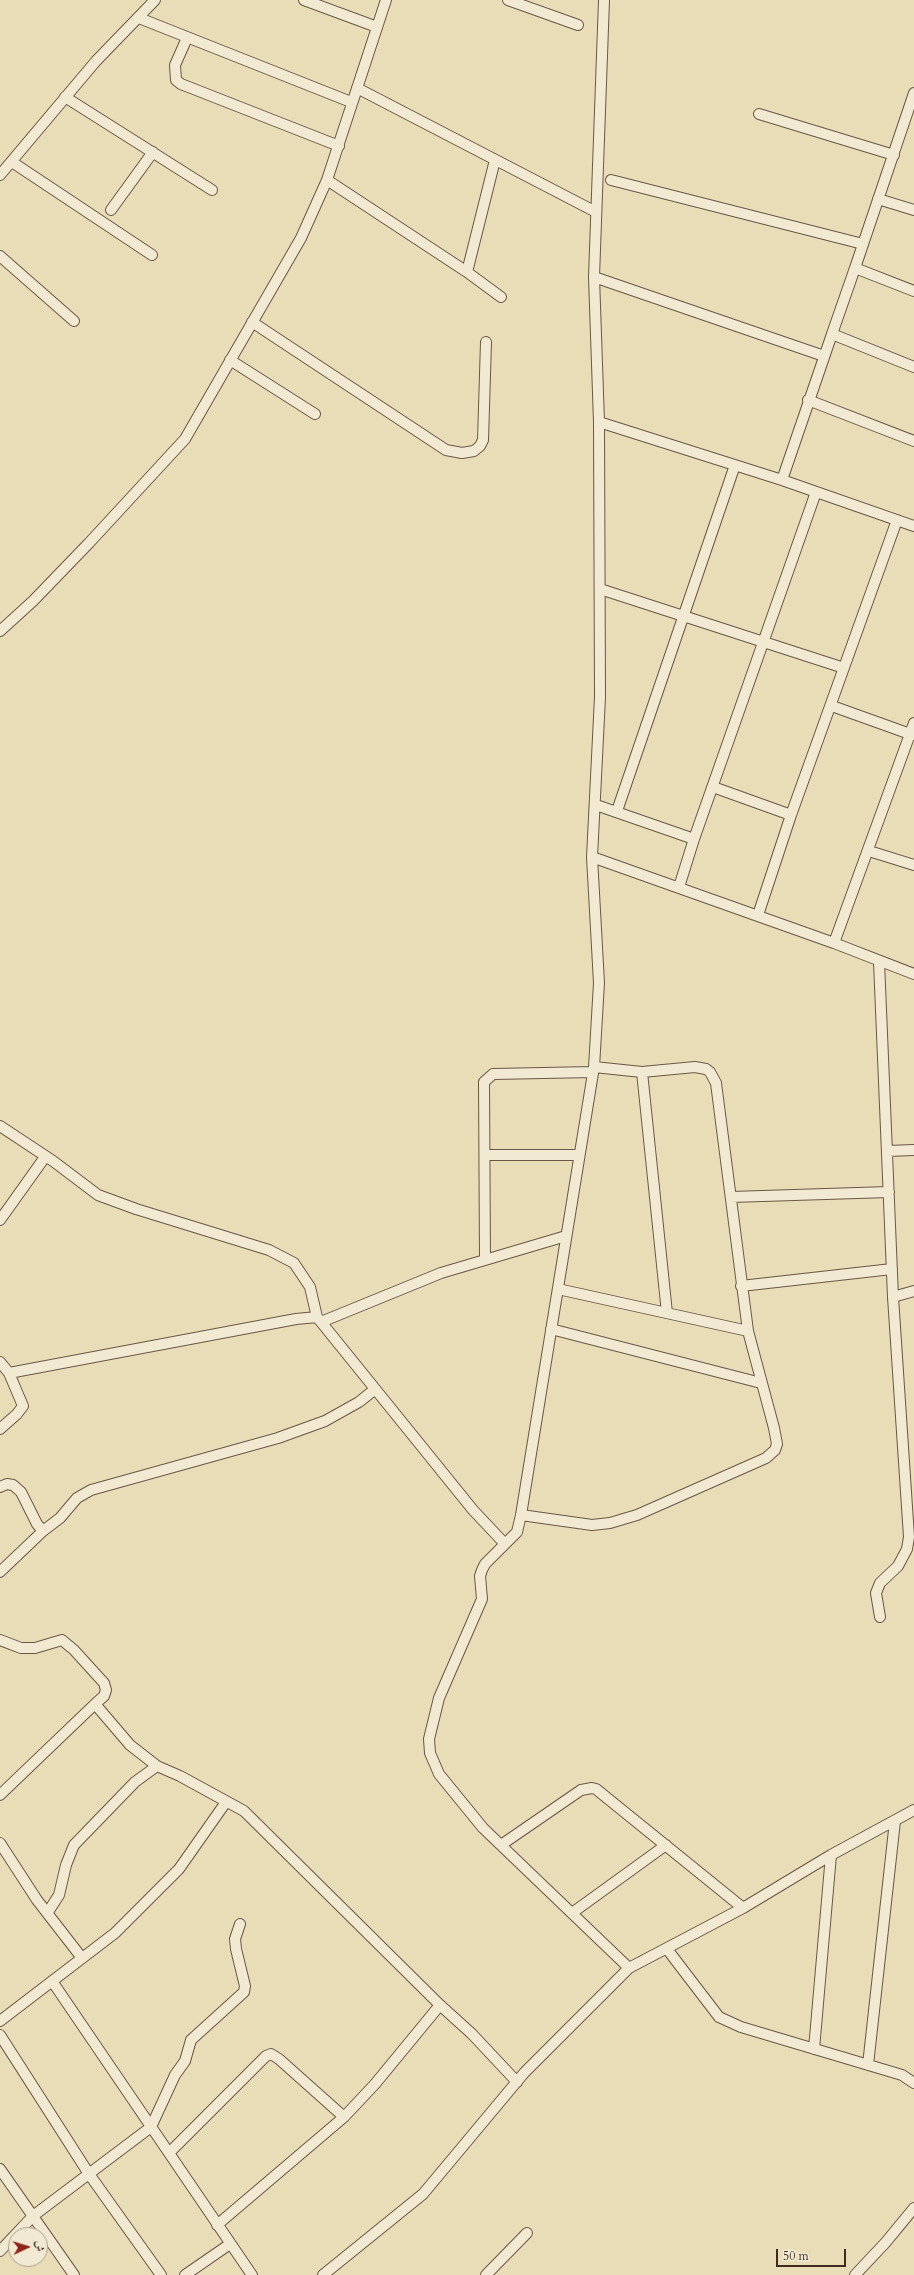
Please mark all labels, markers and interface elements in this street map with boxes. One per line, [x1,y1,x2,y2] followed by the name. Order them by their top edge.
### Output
[8,2227,48,2267] north arrow
[32,2240,47,2252] text: ش
[778,2241,848,2267] scale bar
[783,2248,809,2264] text: 50 m

